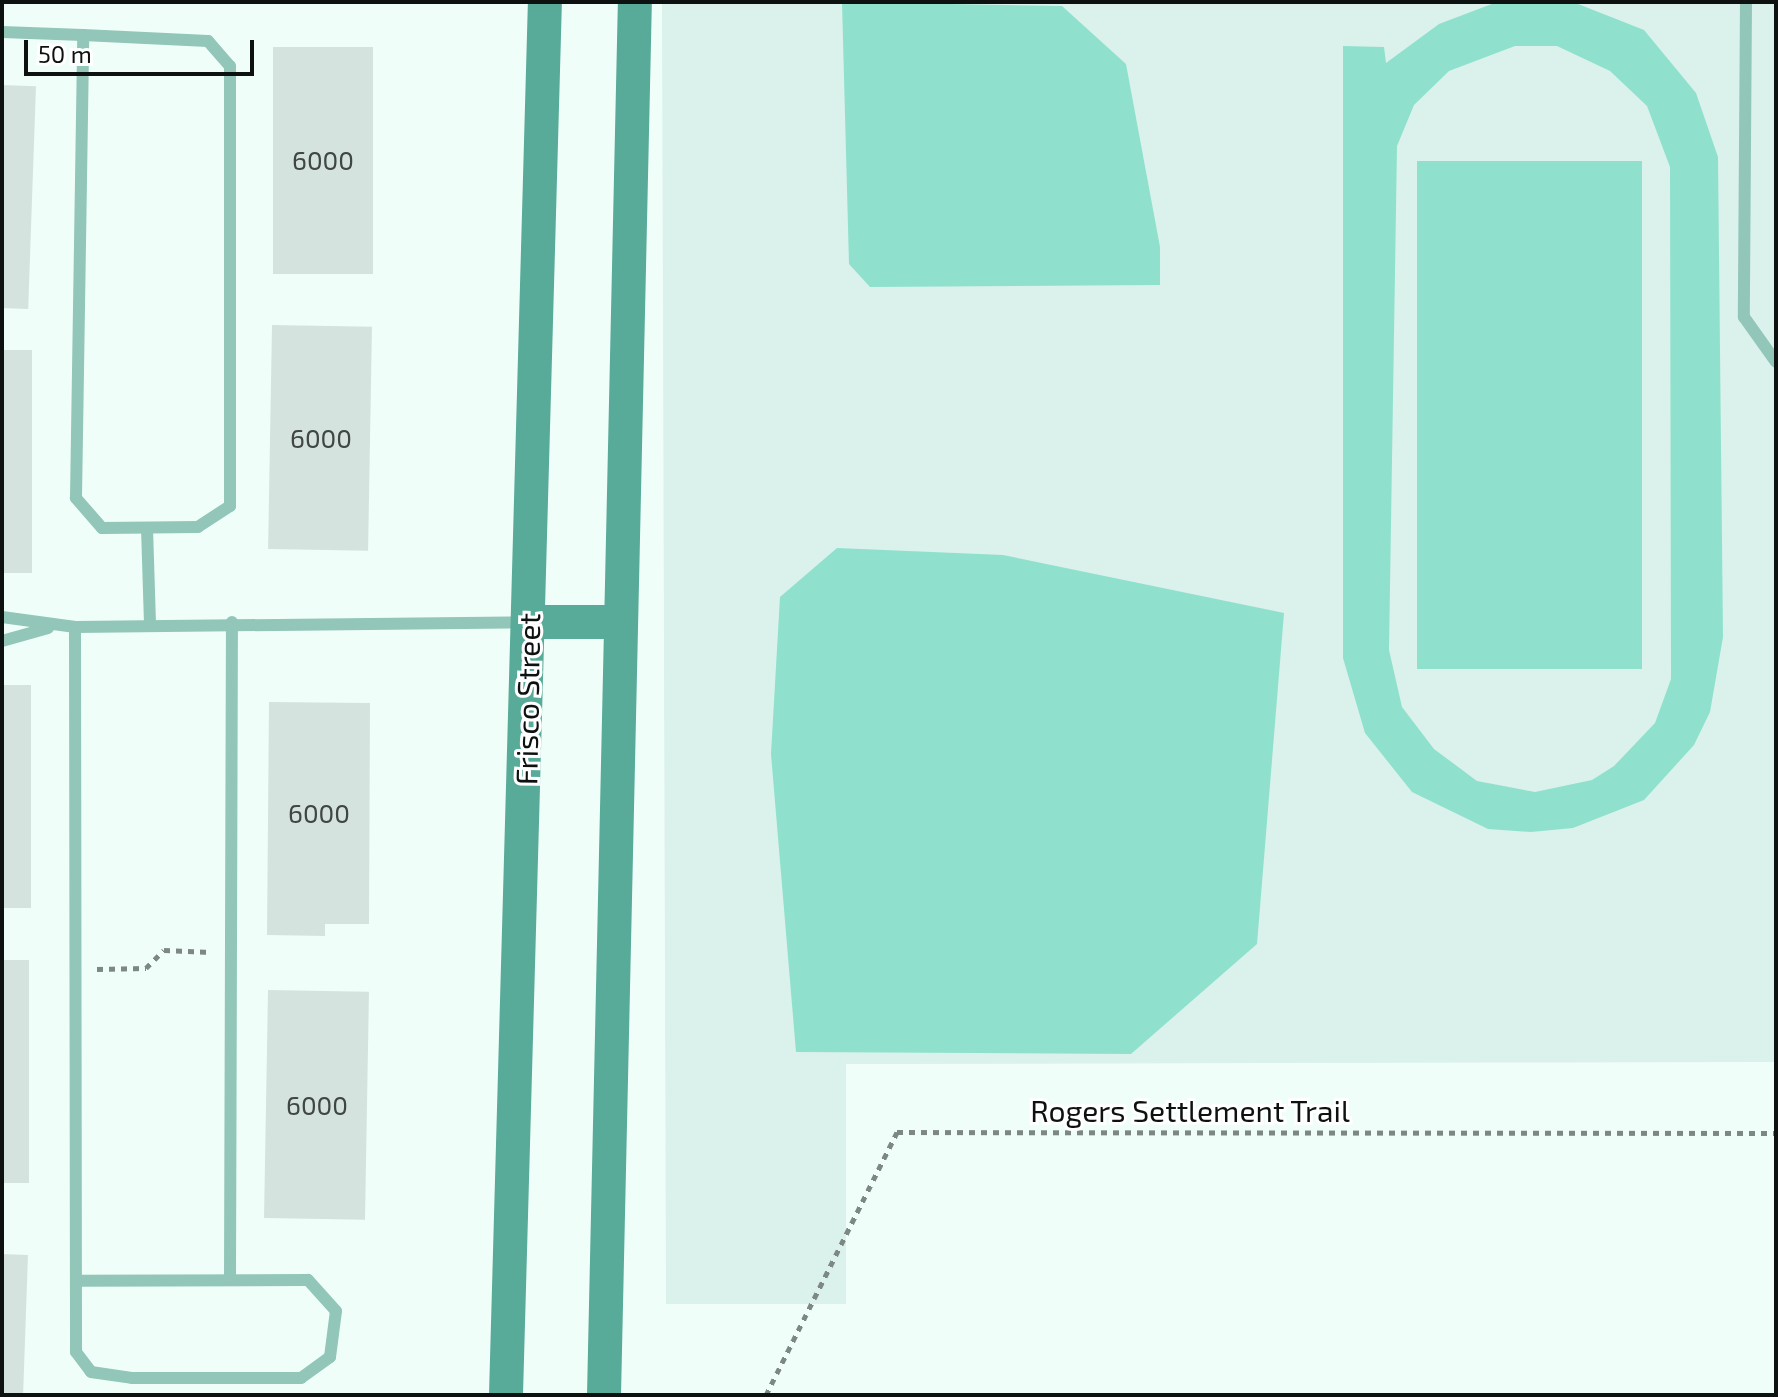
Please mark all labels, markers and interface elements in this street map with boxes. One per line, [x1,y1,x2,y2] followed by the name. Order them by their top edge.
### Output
[28,24,258,74] scale bar
[38,39,92,68] text: 50 m
[292,144,354,176] house number: 6000
[290,422,352,454] house number: 6000
[508,613,546,785] street label: Frisco Street
[288,797,350,829] house number: 6000
[286,1089,348,1121] house number: 6000
[1030,1092,1350,1128] street label: Rogers Settlement Trail

